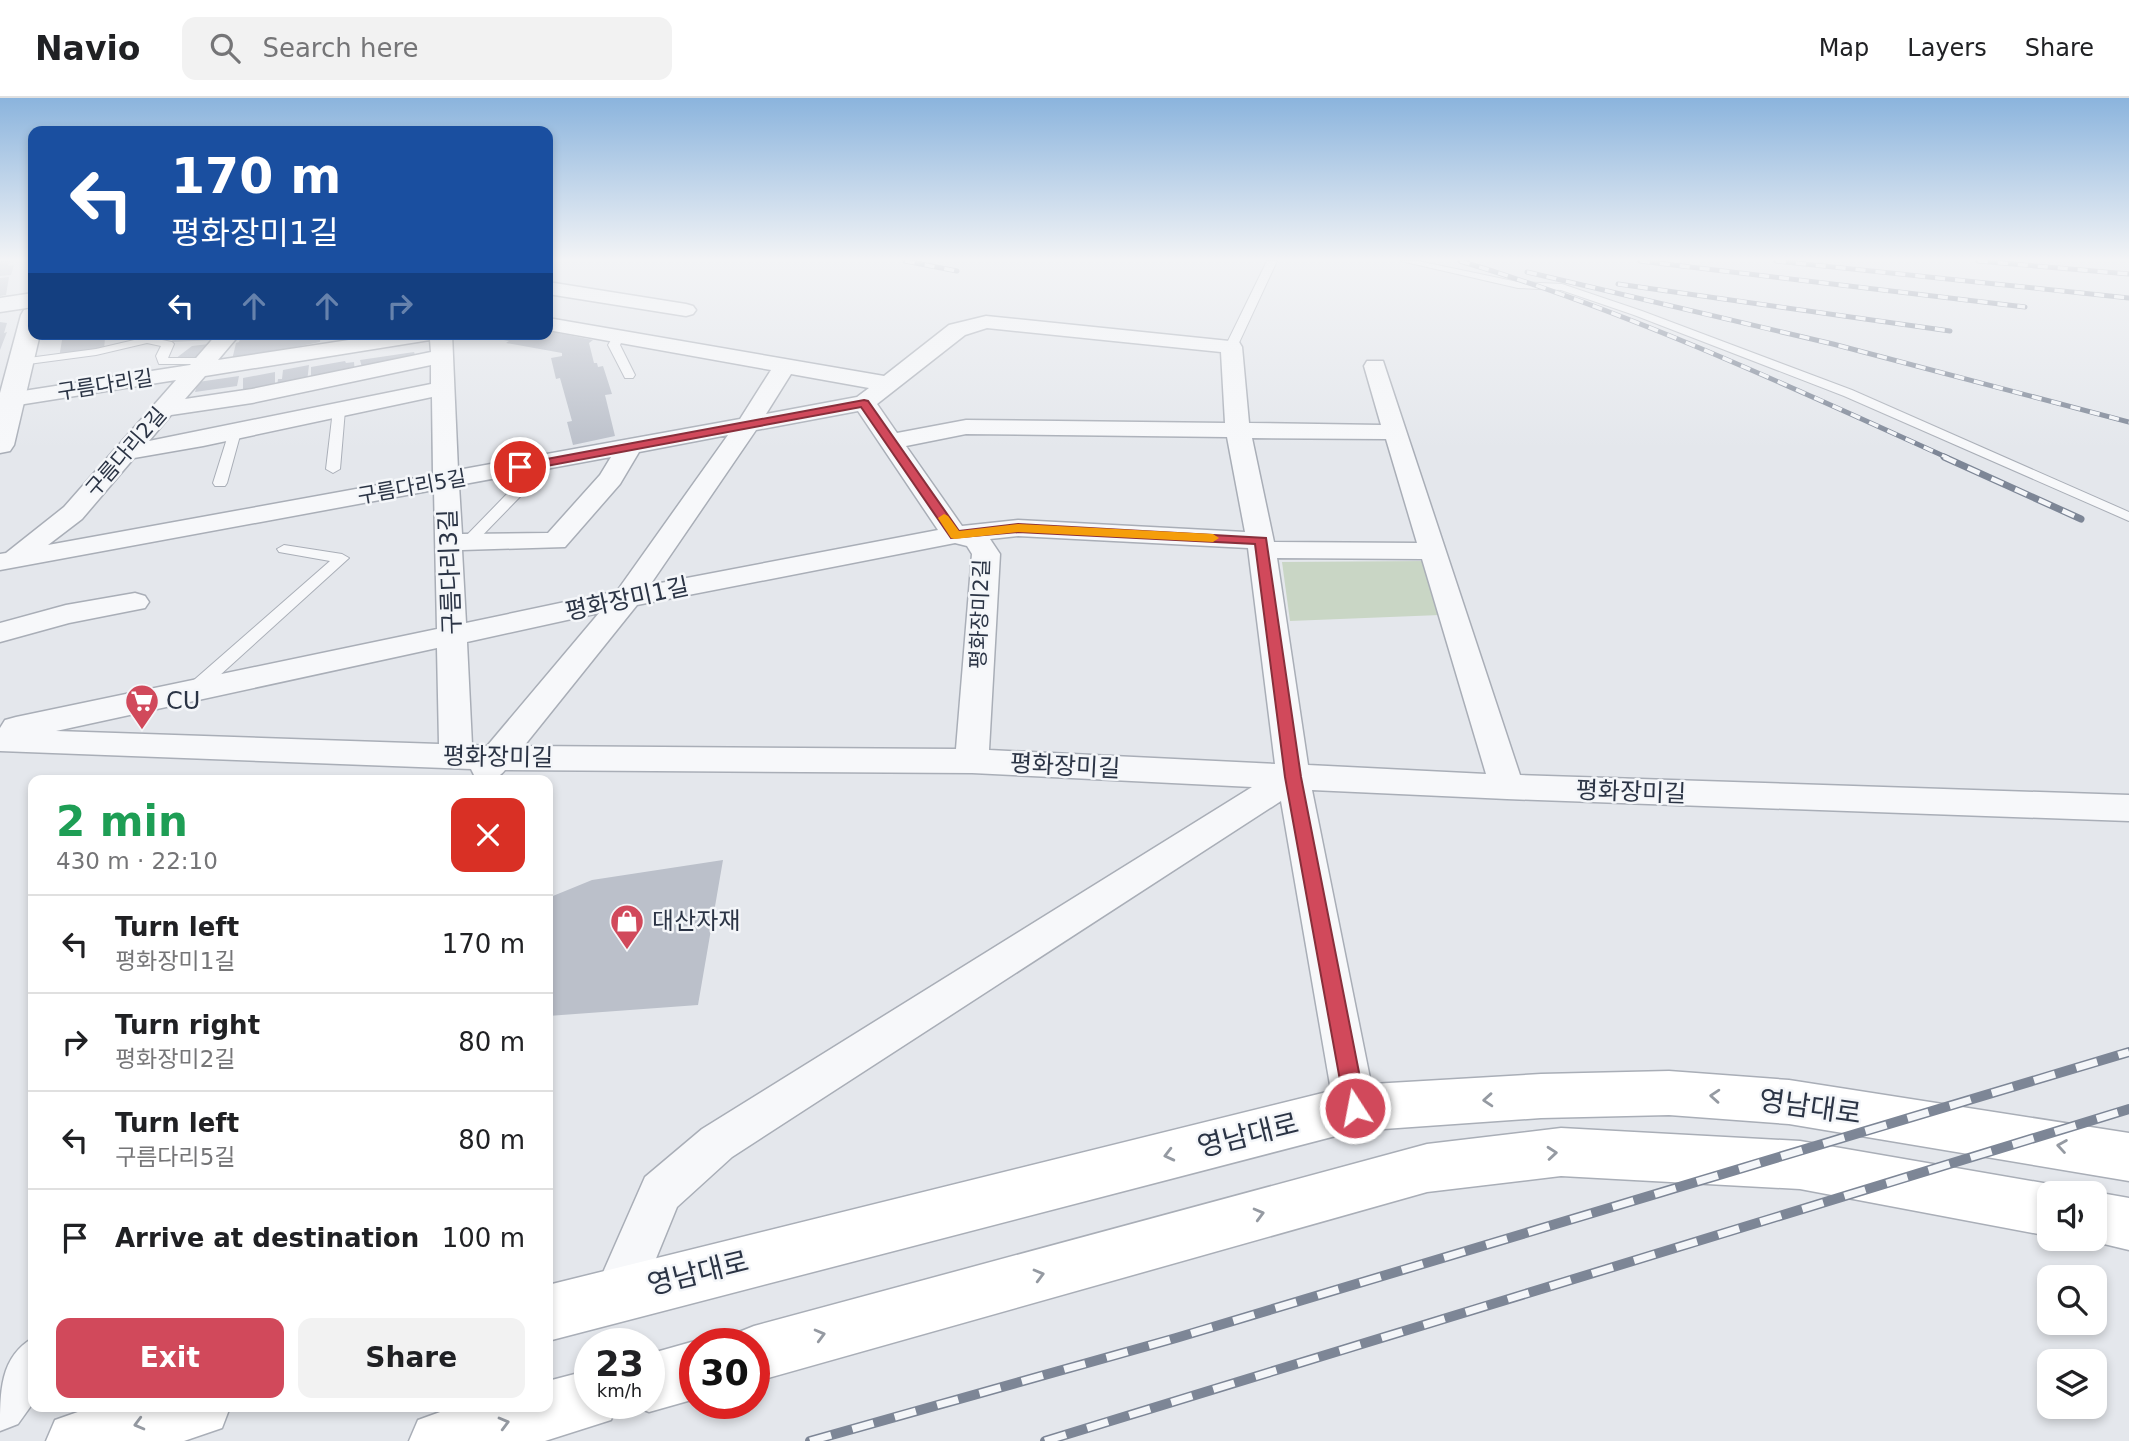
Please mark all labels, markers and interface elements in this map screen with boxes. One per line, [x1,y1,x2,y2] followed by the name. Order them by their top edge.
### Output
[182,17,672,80] search box
[35,29,140,68] text: Navio
[206,29,244,67] icon: search
[262,33,419,63] text: Search here
[1819,34,1869,62] text: Map
[1907,34,1987,62] text: Layers
[2025,34,2094,62] text: Share
[171,148,341,205] text: 170 m
[56,154,147,245] icon: left
[171,214,339,252] text: 평화장미1길
[162,287,200,325] icon: left
[235,287,273,325] icon: ahead
[308,287,346,325] icon: ahead
[381,287,419,325] icon: right
[55,366,155,404] street label: 구름다리길
[81,403,171,501] street label: 구름다리2길
[490,437,550,497] pin
[501,448,539,486] icon: arrive
[356,466,468,508] street label: 구름다리5길
[434,509,466,635] street label: 구름다리3길
[966,559,994,669] street label: 평화장미2길
[563,572,691,626] street label: 평화장미1길
[123,682,161,731] supermarket icon: CU
[166,687,200,715] place label: CU
[443,742,553,772] street label: 평화장미길
[1009,749,1121,783] street label: 평화장미길
[1575,776,1687,808] street label: 평화장미길
[56,797,188,846] text: 2 min
[451,798,525,872] button: close
[56,848,218,874] text: 430 m · 22:10
[608,902,646,951] shop icon: 대산자재
[652,907,740,935] place label: 대산자재
[115,912,239,942] text: Turn left
[56,925,94,963] icon: left
[442,929,525,959] text: 170 m
[115,948,235,974] text: 평화장미1길
[115,1010,260,1040] text: Turn right
[56,1023,94,1061] icon: right
[458,1027,525,1057] text: 80 m
[115,1046,235,1072] text: 평화장미2길
[1318,1071,1392,1145] position arrow
[1757,1083,1863,1131] street label: 영남대로
[1710,1089,1721,1104] one-way arrow
[1482,1092,1493,1107] one-way arrow
[1194,1107,1302,1163] street label: 영남대로
[115,1108,239,1138] text: Turn left
[56,1121,94,1159] icon: left
[458,1125,525,1155] text: 80 m
[2056,1139,2068,1154] one-way arrow
[115,1144,235,1170] text: 구름다리5길
[1547,1146,1558,1161] one-way arrow
[1163,1147,1175,1161] one-way arrow
[2037,1181,2107,1419] map controls
[2037,1181,2107,1251] button: sound
[1252,1208,1264,1222] one-way arrow
[56,1219,94,1257] icon: arrive
[115,1223,419,1253] text: Arrive at destination
[442,1223,525,1253] text: 100 m
[644,1245,752,1301] street label: 영남대로
[2037,1265,2107,1335] button: search
[1033,1269,1045,1283] one-way arrow
[56,1318,284,1398] button: Exit
[298,1318,525,1398] button: Share
[679,1328,770,1419] speed limit sign: 30
[814,1329,826,1344] one-way arrow
[595,1344,644,1384] text: 23
[2037,1349,2107,1419] button: layers
[597,1380,642,1401] text: km/h
[133,1416,145,1430] one-way arrow
[498,1417,510,1431] one-way arrow

